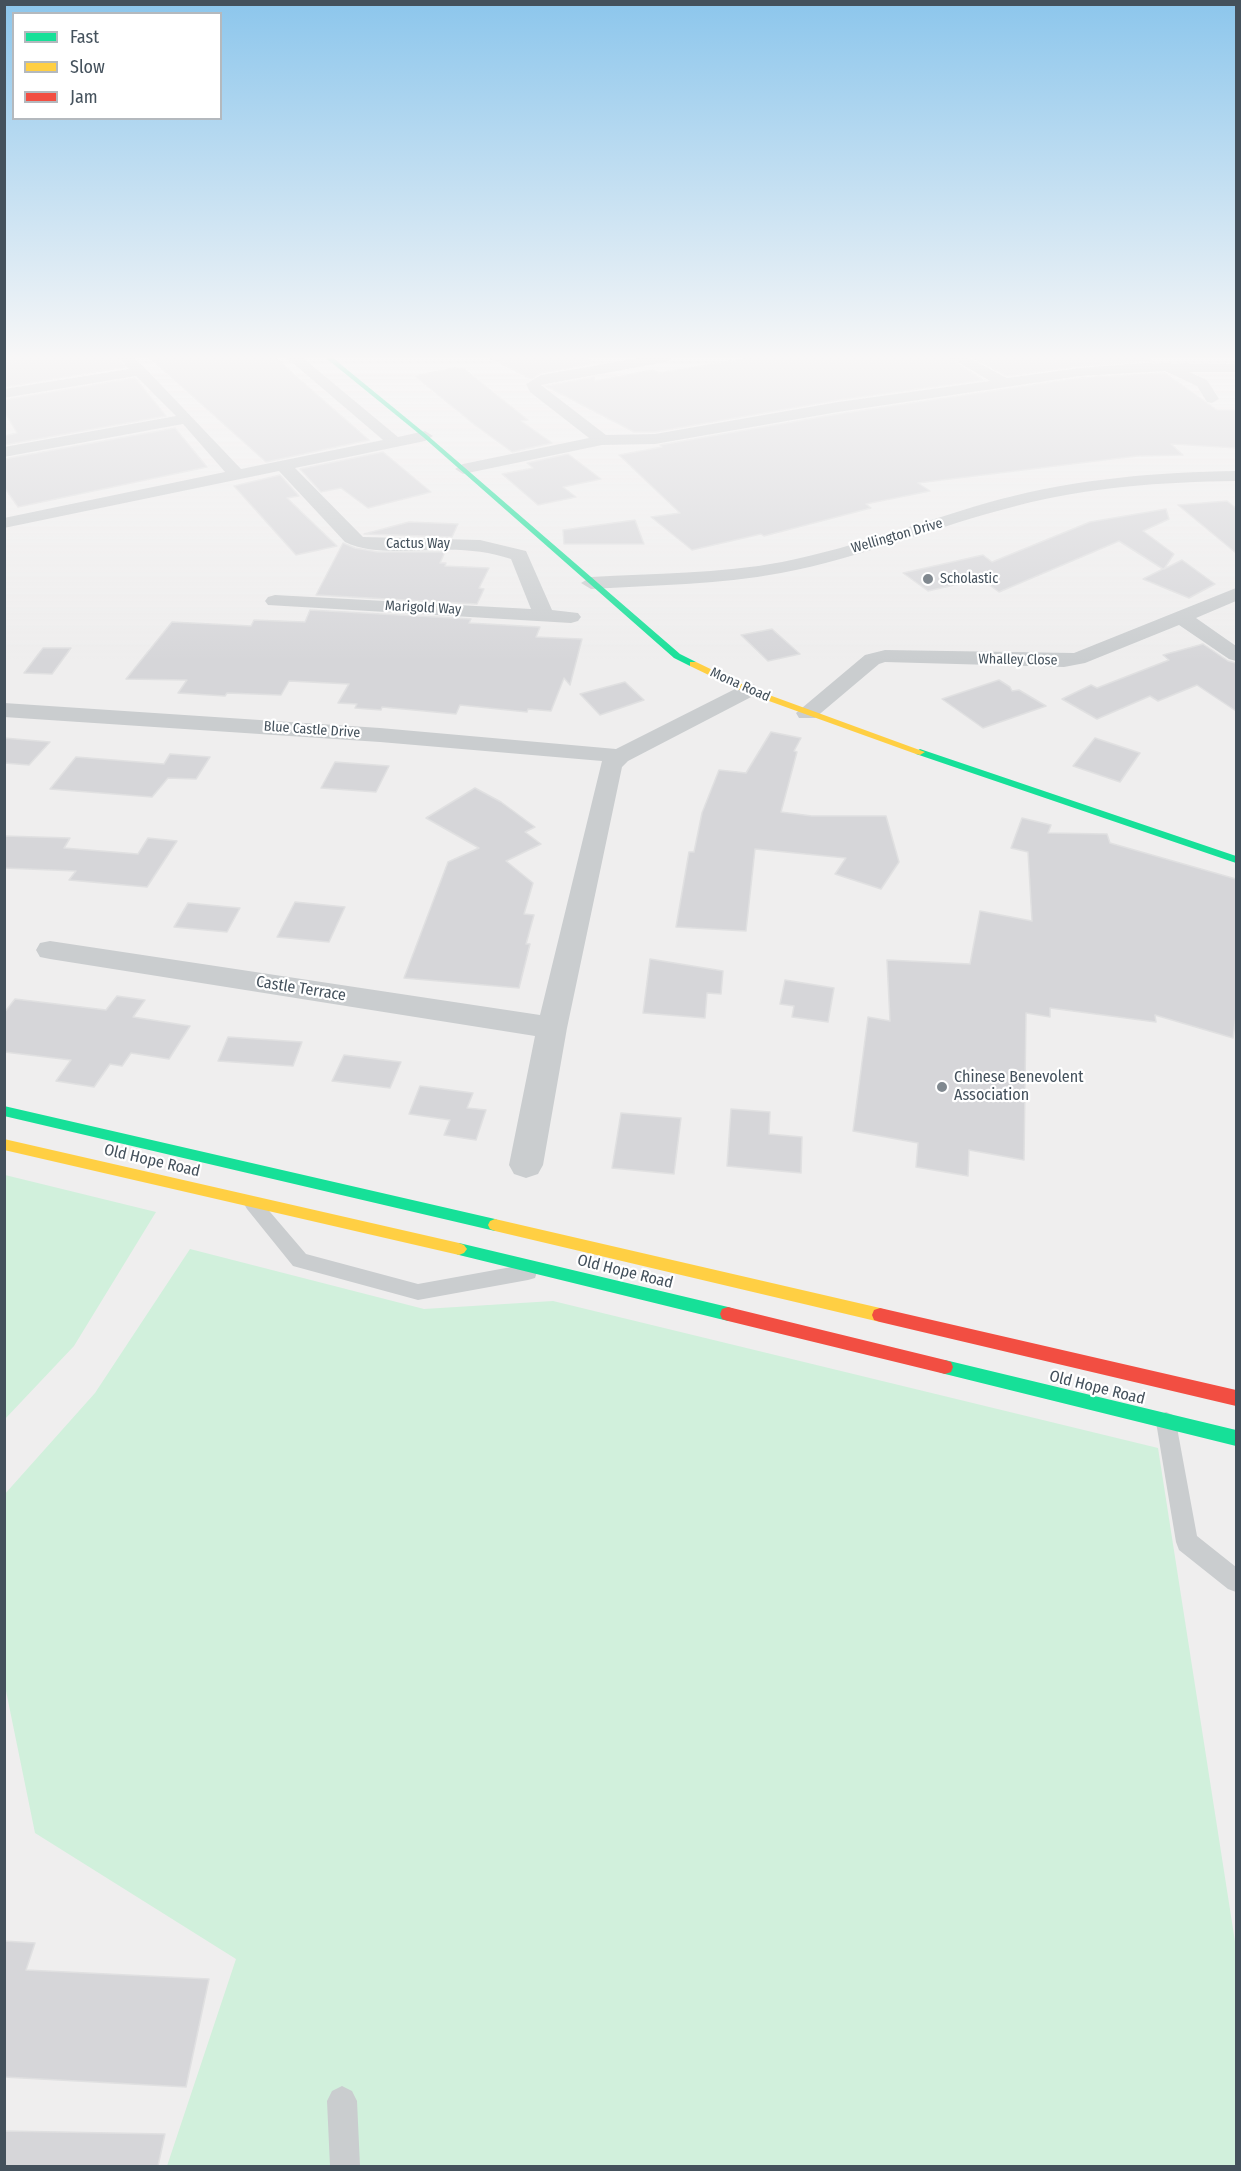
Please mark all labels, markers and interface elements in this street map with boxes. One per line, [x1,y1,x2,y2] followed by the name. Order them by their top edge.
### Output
[12,12,222,120] legend
[70,26,99,48] text: Fast
[70,56,105,78] text: Slow
[70,86,98,108] text: Jam
[849,515,945,557] street label: Wellington Drive
[386,536,450,552] street label: Cactus Way
[940,571,998,587] place label: Scholastic
[921,572,935,586] marker: Scholastic
[384,598,462,618] street label: Marigold Way
[978,651,1058,669] street label: Whalley Close
[707,664,773,706] street label: Mona Road
[263,718,361,742] street label: Blue Castle Drive
[255,972,347,1006] street label: Castle Terrace
[954,1068,1083,1106] place label: Chinese Benevolent Association
[935,1080,949,1094] marker: Chinese Benevolent Association
[102,1141,202,1181] street label: Old Hope Road
[575,1251,675,1293] street label: Old Hope Road
[1047,1367,1147,1409] street label: Old Hope Road

